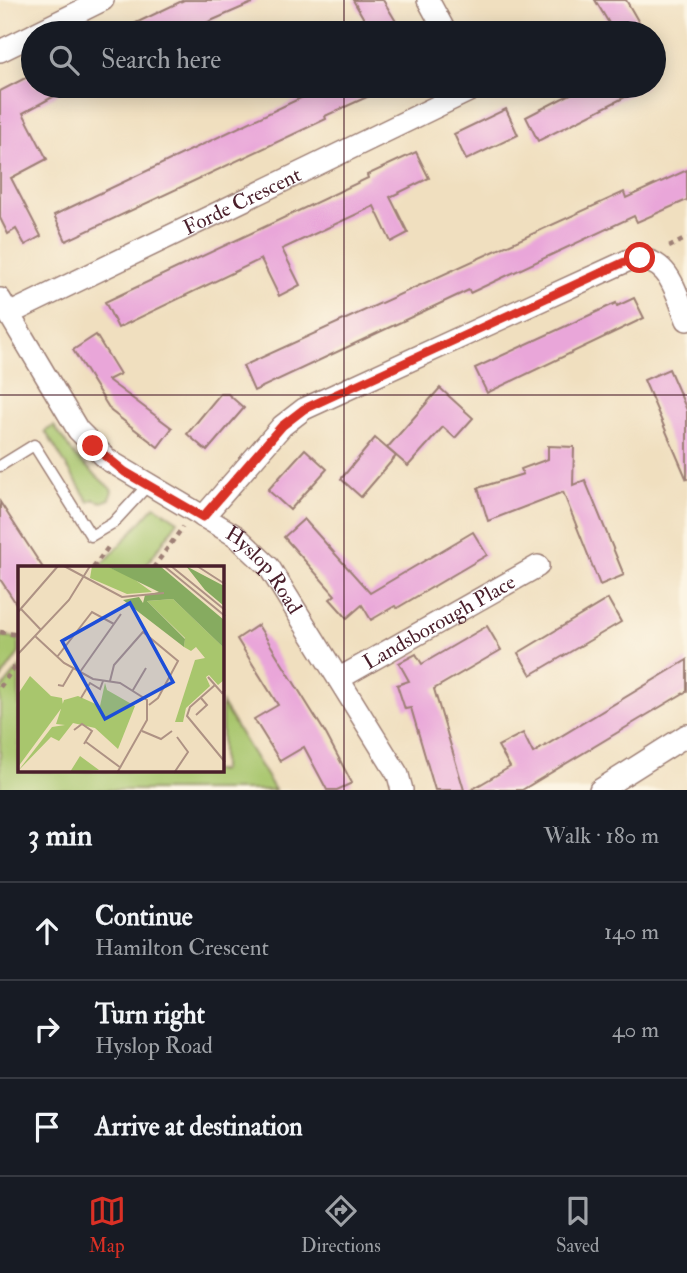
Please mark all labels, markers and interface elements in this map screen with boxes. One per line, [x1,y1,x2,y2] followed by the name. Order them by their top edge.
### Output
[21,21,666,98] search box
[45,41,83,79] icon: search
[101,44,221,76] text: Search here
[179,161,306,241] street label: Forde Crescent
[624,242,655,273] route start
[77,430,108,461] route end
[221,520,308,620] street label: Hyslop Road
[18,566,224,772] inset map
[359,568,521,676] street label: Landsborough Place
[28,817,93,854] text: 3 min
[544,821,659,850] text: Walk · 180 m
[95,901,193,933] text: Continue
[28,912,66,950] icon: ahead
[604,917,659,946] text: 140 m
[95,933,269,962] text: Hamilton Crescent
[95,999,205,1031] text: Turn right
[28,1010,66,1048] icon: right
[612,1015,659,1044] text: 40 m
[95,1031,213,1060] text: Hyslop Road
[28,1108,66,1146] icon: arrive
[95,1111,303,1143] text: Arrive at destination
[88,1192,126,1258] tab: Map
[301,1192,381,1258] tab: Directions
[556,1192,599,1258] tab: Saved

